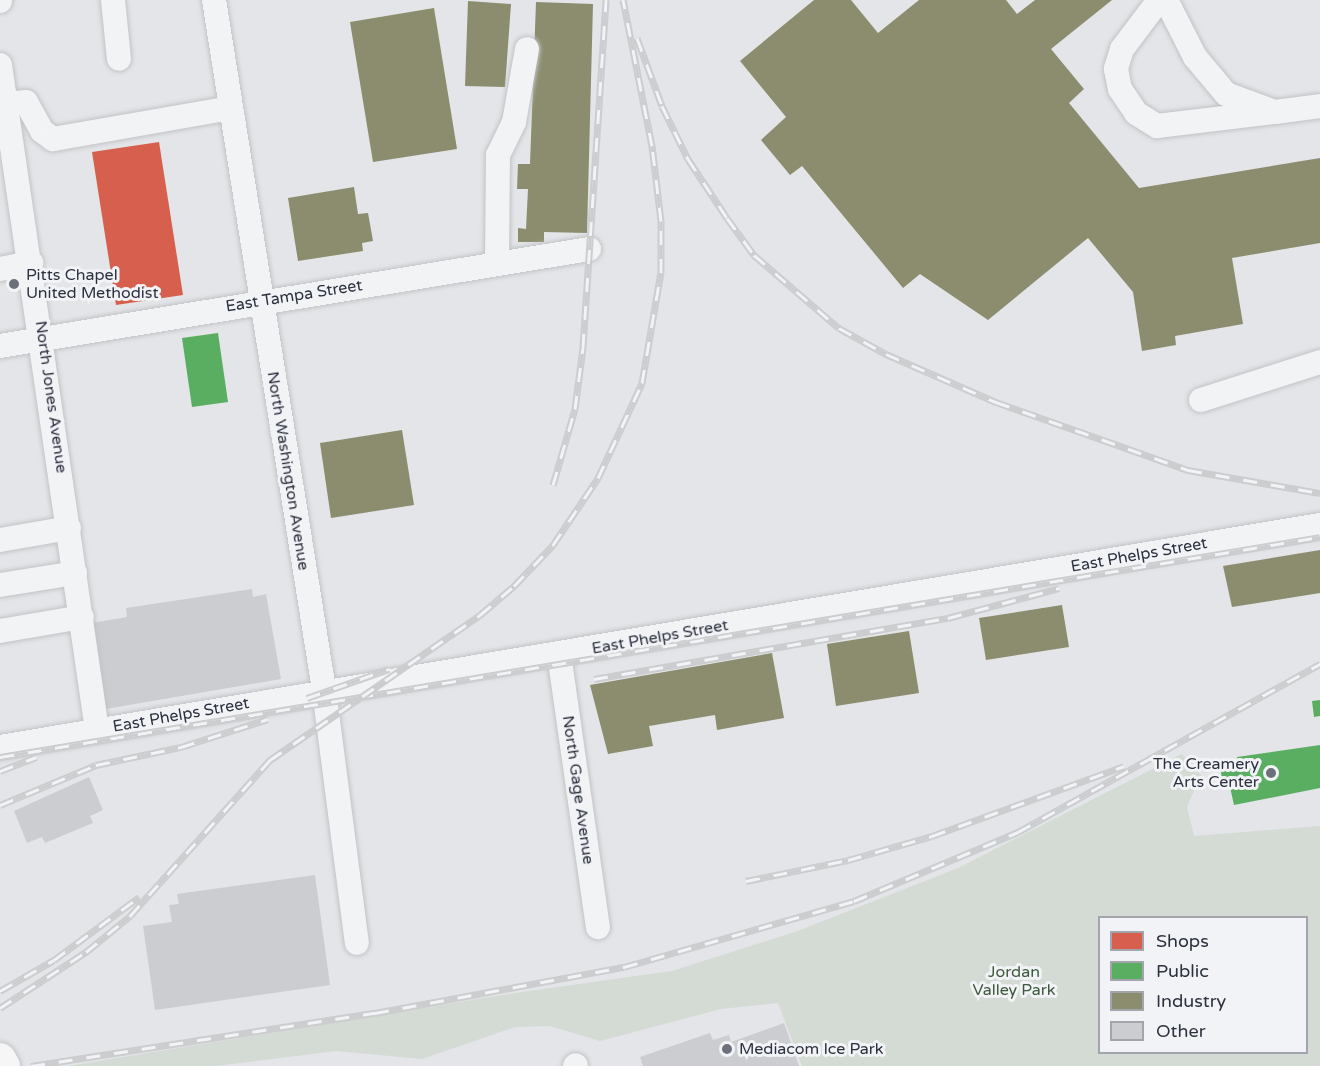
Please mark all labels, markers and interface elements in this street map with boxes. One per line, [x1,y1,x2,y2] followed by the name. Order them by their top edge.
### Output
[26,265,159,303] place label: Pitts Chapel United Methodist
[224,276,364,316] street label: East Tampa Street
[7,277,21,291] marker: Pitts Chapel United Methodist
[31,320,71,474] street label: North Jones Avenue
[263,370,313,572] street label: North Washington Avenue
[1069,534,1209,576] street label: East Phelps Street
[590,616,730,658] street label: East Phelps Street
[111,694,251,736] street label: East Phelps Street
[558,714,598,866] street label: North Gage Avenue
[1153,754,1259,792] place label: The Creamery Arts Center
[1264,766,1278,780] marker: The Creamery Arts Center
[1098,916,1308,1054] legend
[1156,930,1209,952] text: Shops
[1156,960,1209,982] text: Public
[972,962,1056,1000] park label: Jordan Valley Park
[1156,990,1226,1012] text: Industry
[1156,1020,1206,1042] text: Other
[739,1039,884,1059] place label: Mediacom Ice Park
[720,1042,734,1056] marker: Mediacom Ice Park

